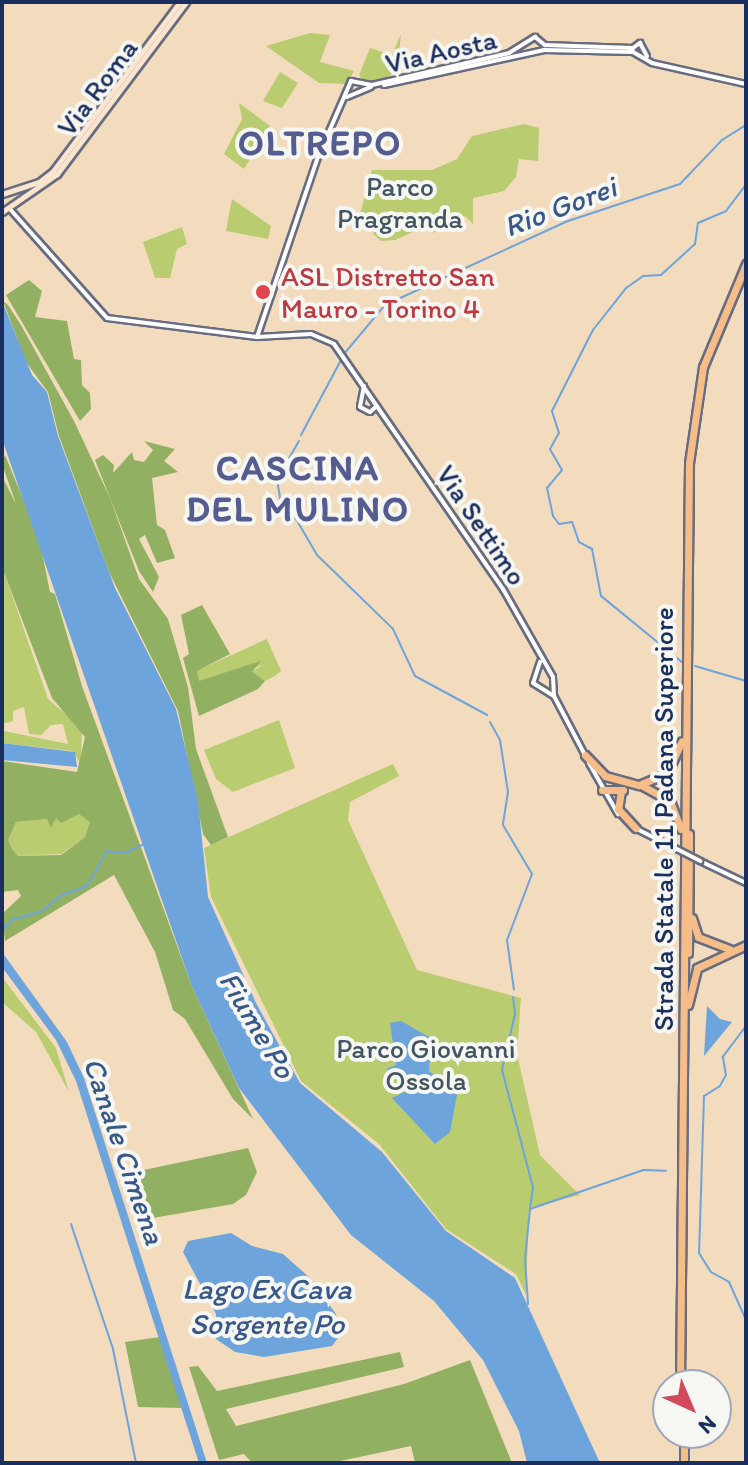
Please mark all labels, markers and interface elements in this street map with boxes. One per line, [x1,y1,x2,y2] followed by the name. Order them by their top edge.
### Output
[382,22,500,80] street label: Via Aosta
[50,32,144,142] street label: Via Roma
[236,121,404,165] district label: OLTREPO
[337,169,463,235] park label: Parco Pragranda
[499,169,621,245] water label: Rio Gorei
[281,259,495,325] place label: ASL Distretto San Mauro - Torino 4
[252,281,274,303] marker: ASL Distretto San Mauro - Torino 4
[188,445,408,530] district label: CASCINA DEL MULINO
[430,459,534,591] street label: Via Settimo
[646,608,680,1030] street label: Strada Statale 11 Padana Superiore
[211,965,303,1085] water label: Fiume Po
[336,1031,516,1097] park label: Parco Giovanni Ossola
[75,1053,173,1249] water label: Canale Cimena
[182,1271,352,1342] water label: Lago Ex Cava Sorgente Po
[652,1369,732,1449] north arrow
[693,1410,722,1440] text: N

